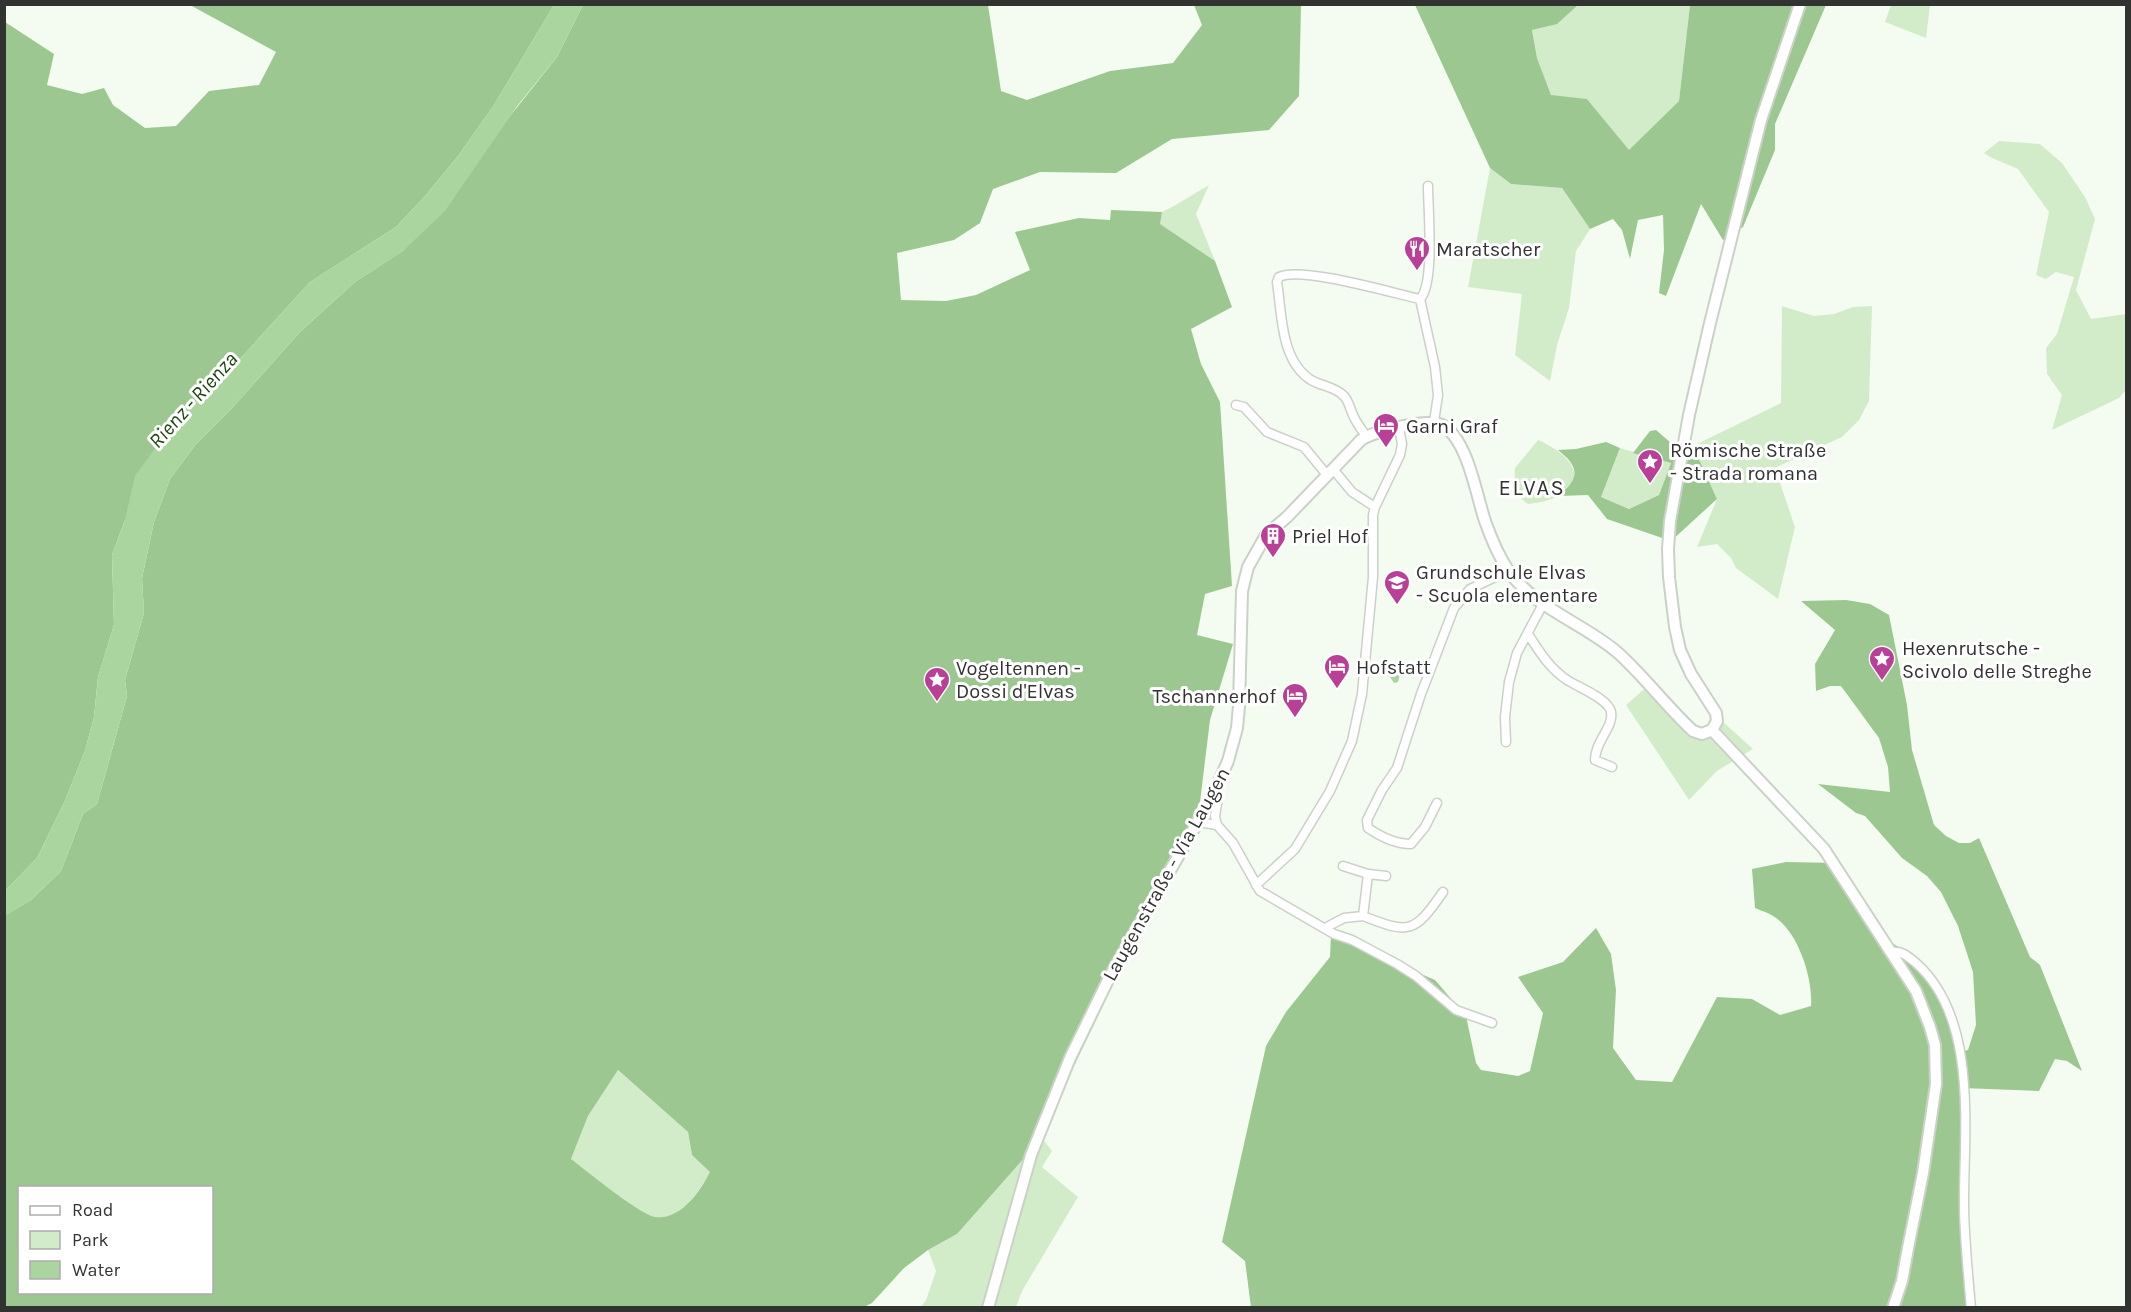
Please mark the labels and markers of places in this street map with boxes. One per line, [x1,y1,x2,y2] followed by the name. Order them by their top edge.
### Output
[1402,234,1432,272] restaurant icon: Maratscher
[1436,238,1541,261] place label: Maratscher
[1371,411,1401,449] hotel icon: Garni Graf
[1406,415,1498,438] place label: Garni Graf
[1670,439,1826,485] place label: Römische Straße - Strada romana
[1635,447,1665,485] place icon: Römische Straße - Strada romana
[1258,521,1288,559] building icon: Priel Hof
[1292,525,1368,548] place label: Priel Hof
[1416,561,1598,607] place label: Grundschule Elvas - Scuola elementare
[1382,568,1412,606] school or university icon: Grundschule Elvas - Scuola elementare
[1902,637,2092,683] place label: Hexenrutsche - Scivolo delle Streghe
[1867,644,1897,682] place icon: Hexenrutsche - Scivolo delle Streghe
[1322,652,1352,690] hotel icon: Hofstatt
[1356,656,1431,679] place label: Hofstatt
[956,657,1081,703] place label: Vogeltennen - Dossi d'Elvas
[922,665,952,703] place icon: Vogeltennen - Dossi d'Elvas
[1280,681,1310,719] hotel icon: Tschannerhof
[1153,685,1276,708] place label: Tschannerhof

